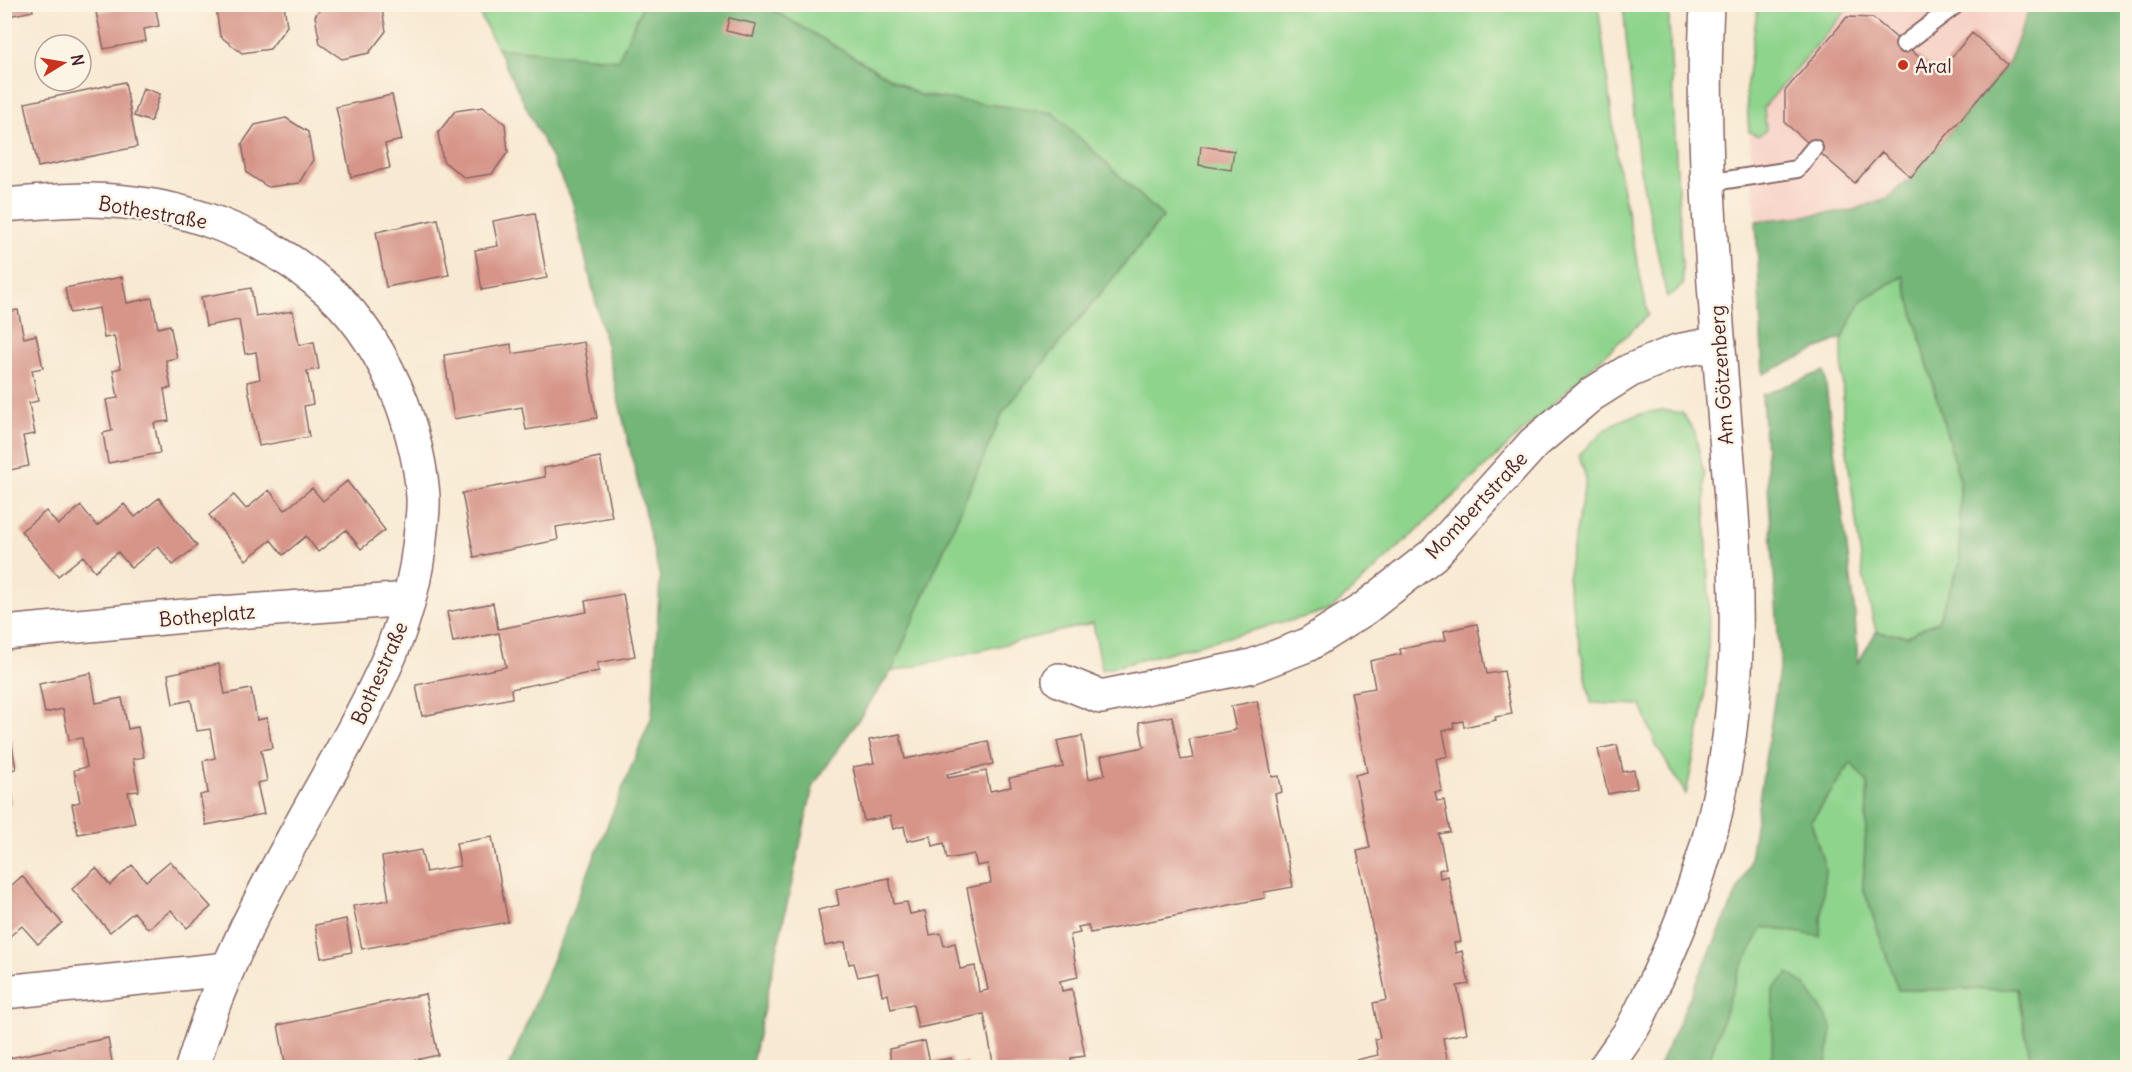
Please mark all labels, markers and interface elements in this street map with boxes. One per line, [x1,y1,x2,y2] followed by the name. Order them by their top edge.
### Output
[33,33,93,93] north arrow
[67,53,89,67] text: N
[1915,53,1952,78] place label: Aral
[1896,58,1910,72] marker: Aral
[97,190,209,234] street label: Bothestraße
[1704,304,1738,446] street label: Am Götzenberg
[1420,446,1532,564] street label: Mombertstraße
[158,598,256,632] street label: Botheplatz
[345,618,413,728] street label: Bothestraße

